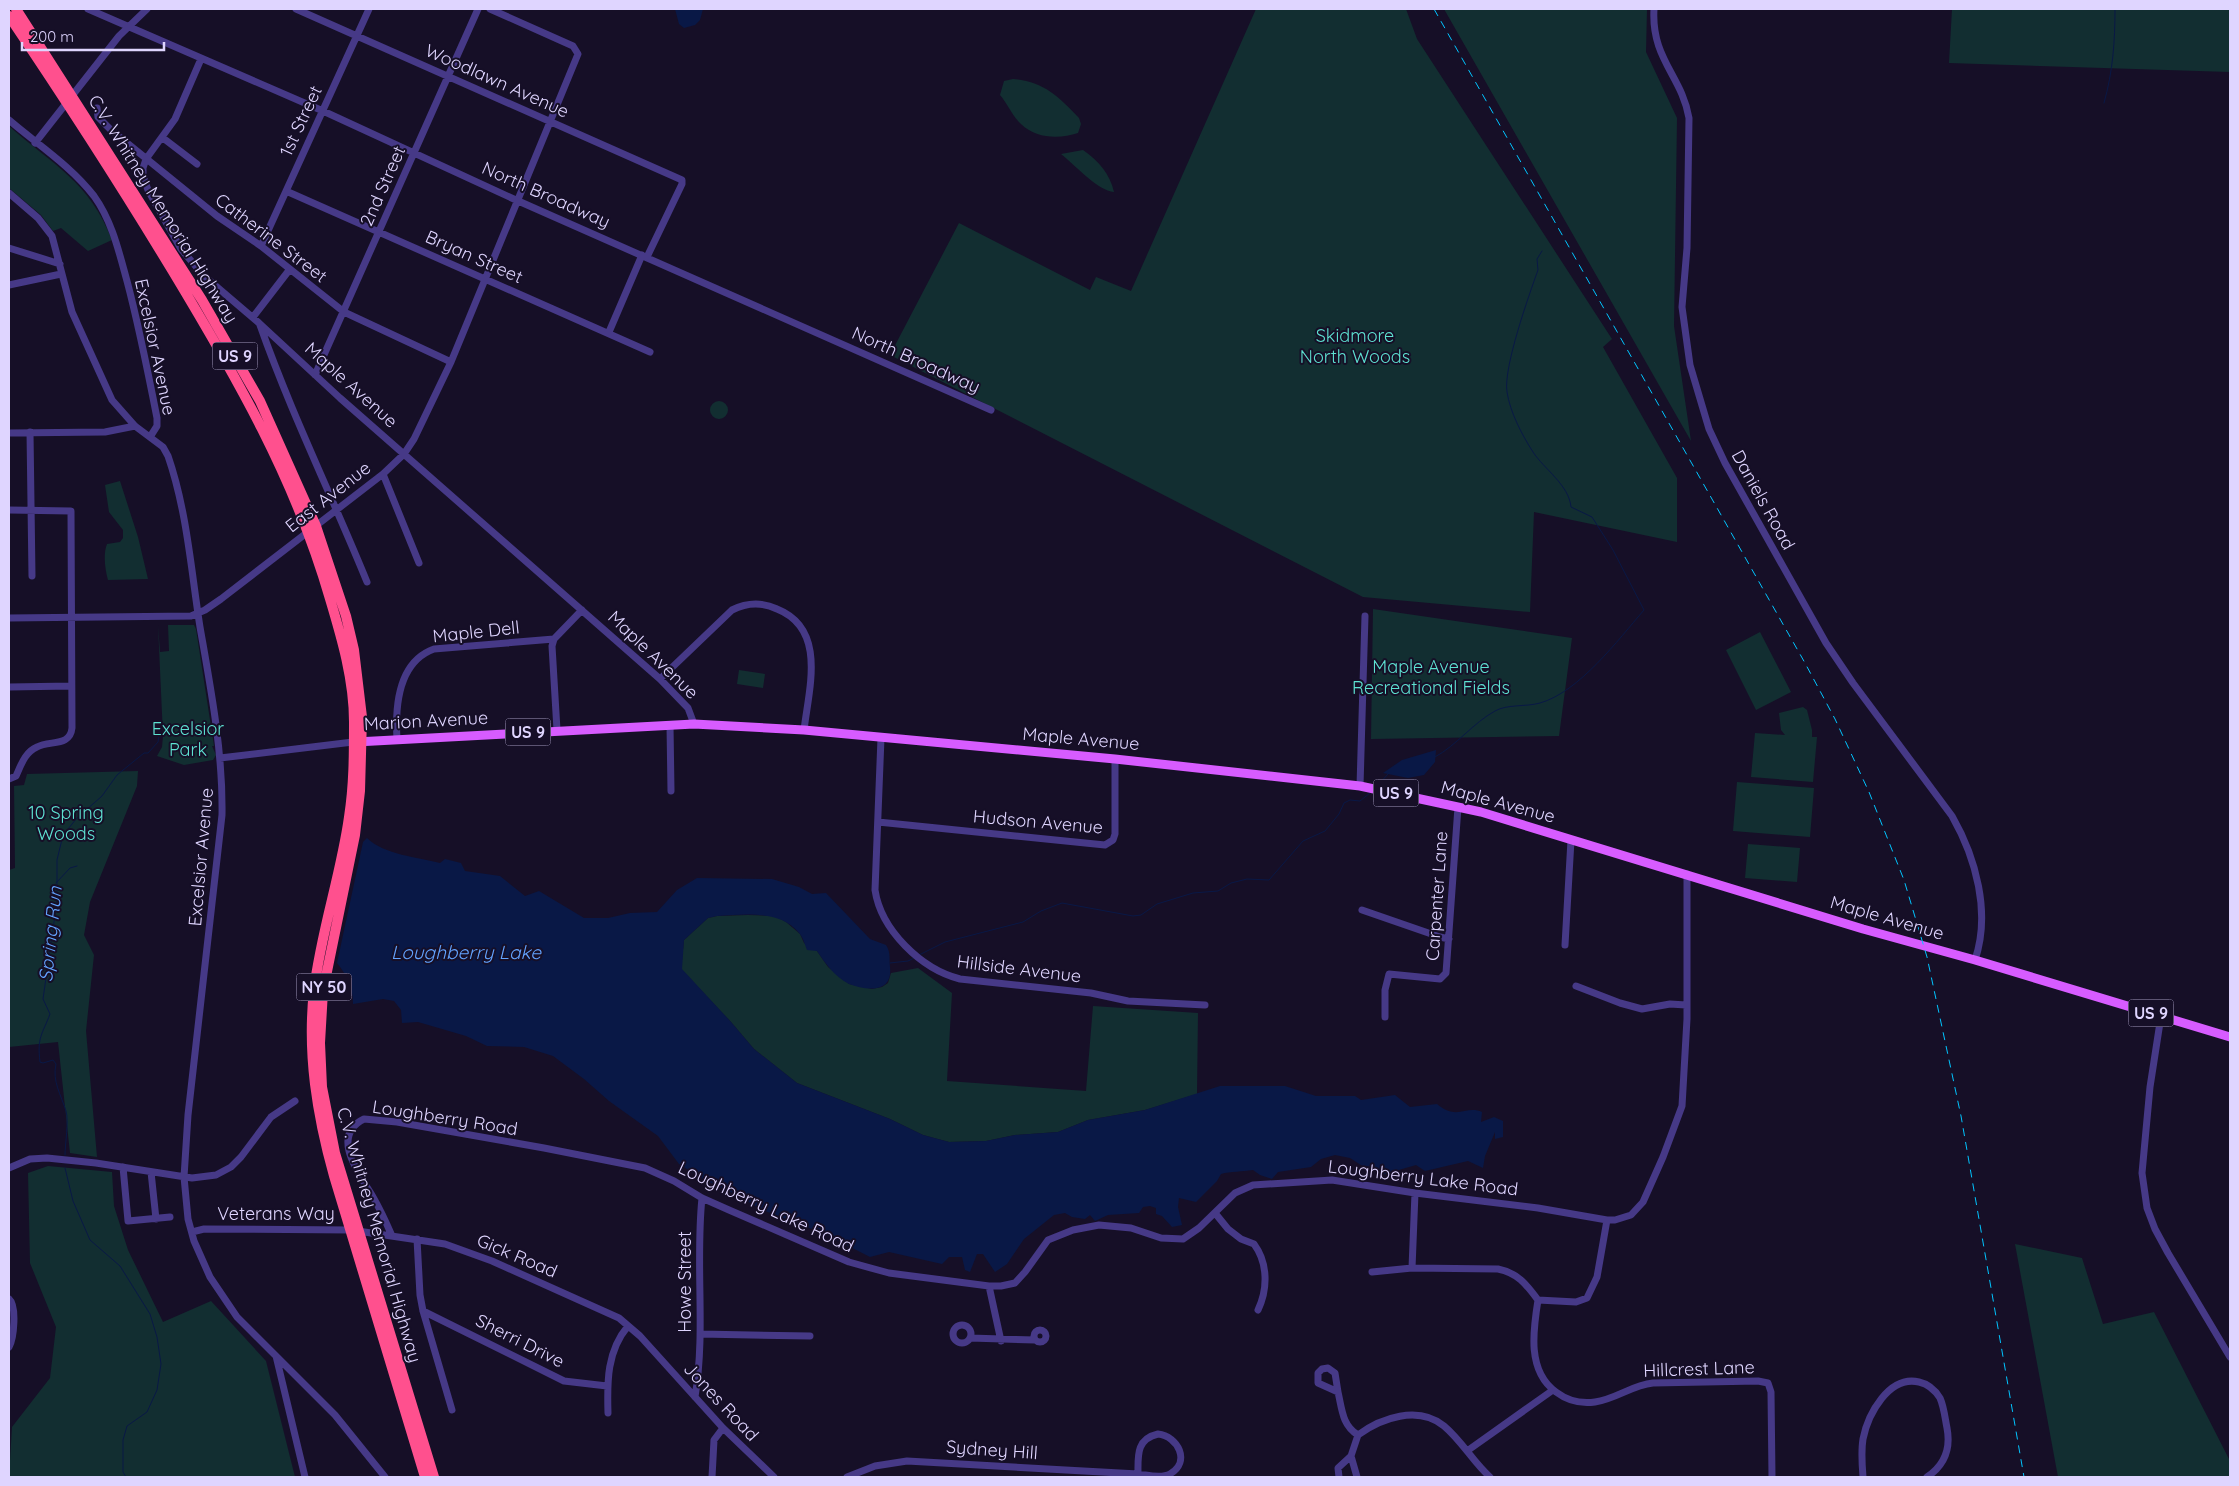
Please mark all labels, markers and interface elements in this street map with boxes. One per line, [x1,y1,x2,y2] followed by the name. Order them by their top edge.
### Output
[22,20,165,52] scale bar
[30,27,74,46] text: 200 m
[422,38,573,123] street label: Woodlawn Avenue
[274,82,327,160] street label: 1st Street
[84,91,243,327] street label: C.V. Whitney Memorial Highway
[355,142,410,229] street label: 2nd Street
[479,156,614,233] street label: North Broadway
[211,188,332,287] street label: Catherine Street
[422,225,527,288] street label: Bryan Street
[130,277,181,417] street label: Excelsior Avenue
[849,321,984,398] street label: North Broadway
[1300,324,1410,368] park label: Skidmore North Woods
[300,337,403,432] street label: Maple Avenue
[212,342,258,370] road number: US 9
[1727,446,1800,554] street label: Daniels Road
[280,456,375,537] street label: East Avenue
[603,606,704,704] street label: Maple Avenue
[431,616,521,648] street label: Maple Dell
[1352,655,1510,699] park label: Maple Avenue Recreational Fields
[363,706,489,735] street label: Marion Avenue
[152,717,224,761] park label: Excelsior Park
[506,719,550,746] road number: US 9
[1022,722,1140,755] street label: Maple Avenue
[1438,775,1558,828] street label: Maple Avenue
[1374,780,1418,806] road number: US 9
[183,787,218,927] street label: Excelsior Avenue
[28,801,104,845] park label: 10 Spring Woods
[972,804,1104,839] street label: Hudson Avenue
[1420,830,1453,962] street label: Carpenter Lane
[33,884,67,983] water label: Spring Run
[1828,890,1947,945] street label: Maple Avenue
[391,940,542,964] water label: Loughberry Lake
[956,949,1082,988] street label: Hillside Avenue
[296,974,352,1000] road number: NY 50
[2128,1000,2174,1026] road number: US 9
[371,1095,519,1140] street label: Loughberry Road
[332,1105,427,1365] street label: C.V. Whitney Memorial Highway
[1327,1154,1520,1201] street label: Loughberry Lake Road
[675,1156,858,1257] street label: Loughberry Lake Road
[217,1202,335,1225] street label: Veterans Way
[474,1228,561,1283] street label: Gick Road
[673,1231,696,1333] street label: Howe Street
[472,1308,568,1373] street label: Sherri Drive
[1643,1355,1755,1382] street label: Hillcrest Lane
[679,1357,764,1446] street label: Jones Road
[945,1435,1039,1464] street label: Sydney Hill

